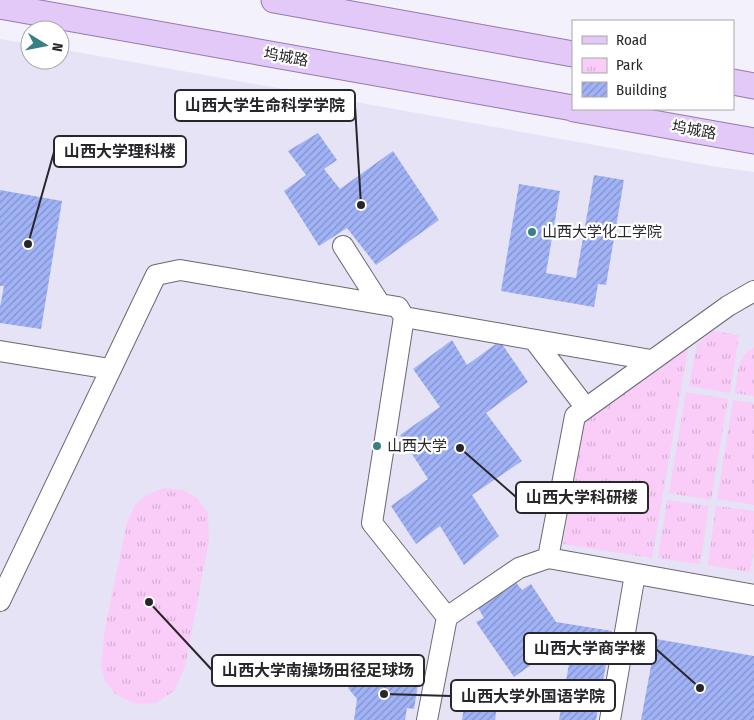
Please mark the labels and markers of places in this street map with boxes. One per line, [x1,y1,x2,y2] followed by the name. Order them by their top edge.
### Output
[175,90,355,121] callout: 山西大学生命科学学院
[54,136,186,167] callout: 山西大学理科楼
[542,223,662,241] place label: 山西大学化工学院
[526,226,538,238] marker: 山西大学化工学院
[387,437,447,455] place label: 山西大学
[371,440,383,452] marker: 山西大学
[516,482,648,513] callout: 山西大学科研楼
[524,633,656,664] callout: 山西大学商学楼
[212,655,424,686] callout: 山西大学南操场田径足球场
[451,680,615,711] callout: 山西大学外国语学院

